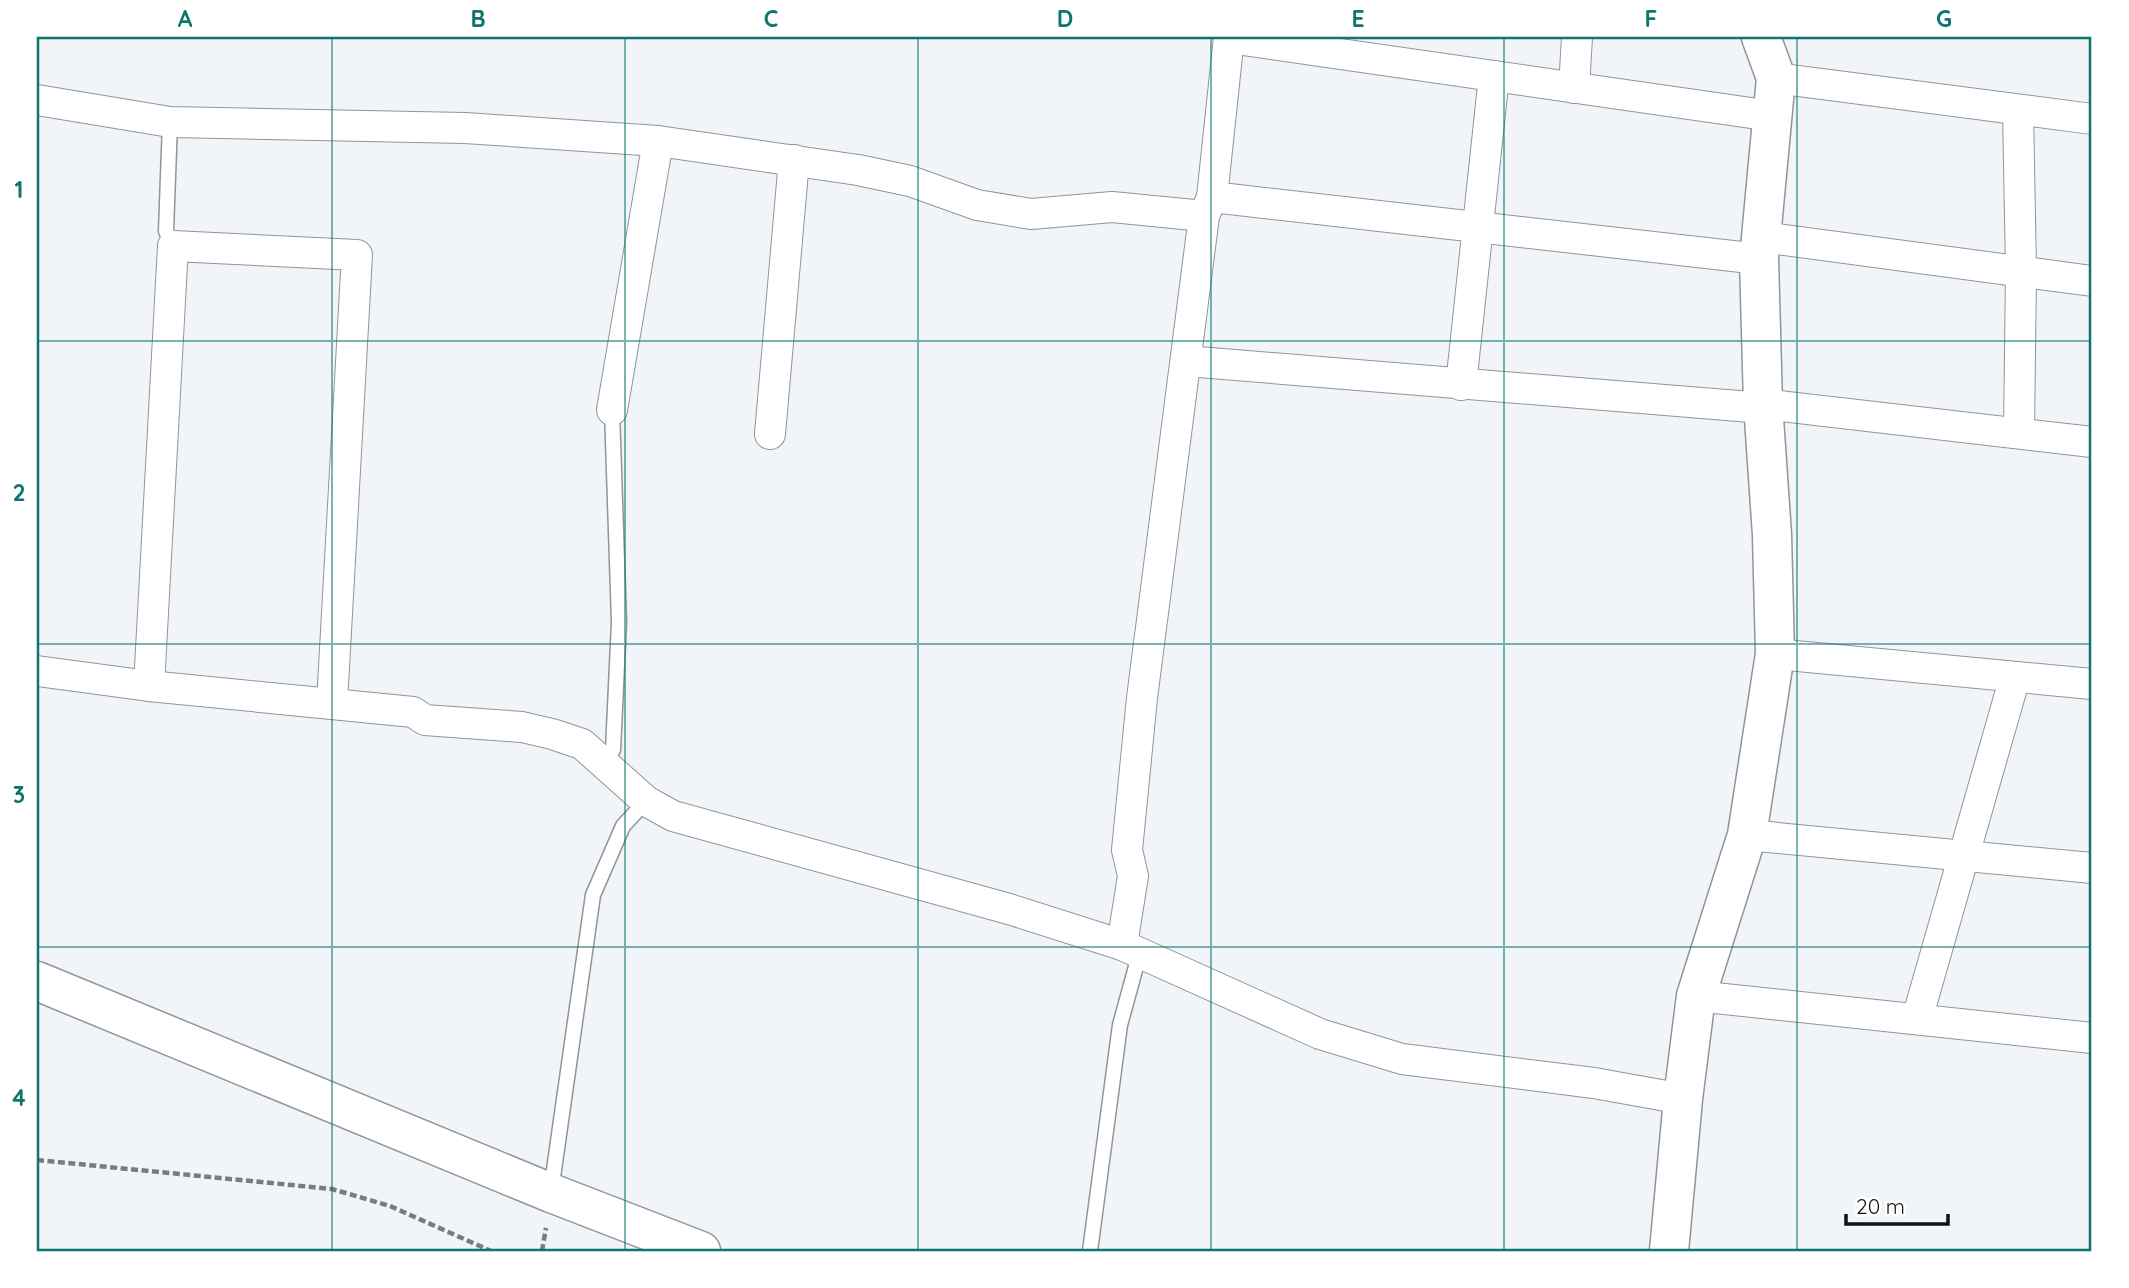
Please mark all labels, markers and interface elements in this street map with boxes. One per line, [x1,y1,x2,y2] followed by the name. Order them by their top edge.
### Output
[178,4,193,33] text: A
[470,4,486,33] text: B
[764,4,778,33] text: C
[1057,4,1073,33] text: D
[1351,4,1365,33] text: E
[1645,4,1657,33] text: F
[1936,4,1952,33] text: G
[15,175,23,204] text: 1
[12,478,26,507] text: 2
[13,780,25,809] text: 3
[12,1083,26,1112] text: 4
[1846,1183,1947,1227] scale bar
[1856,1193,1905,1219] text: 20 m

